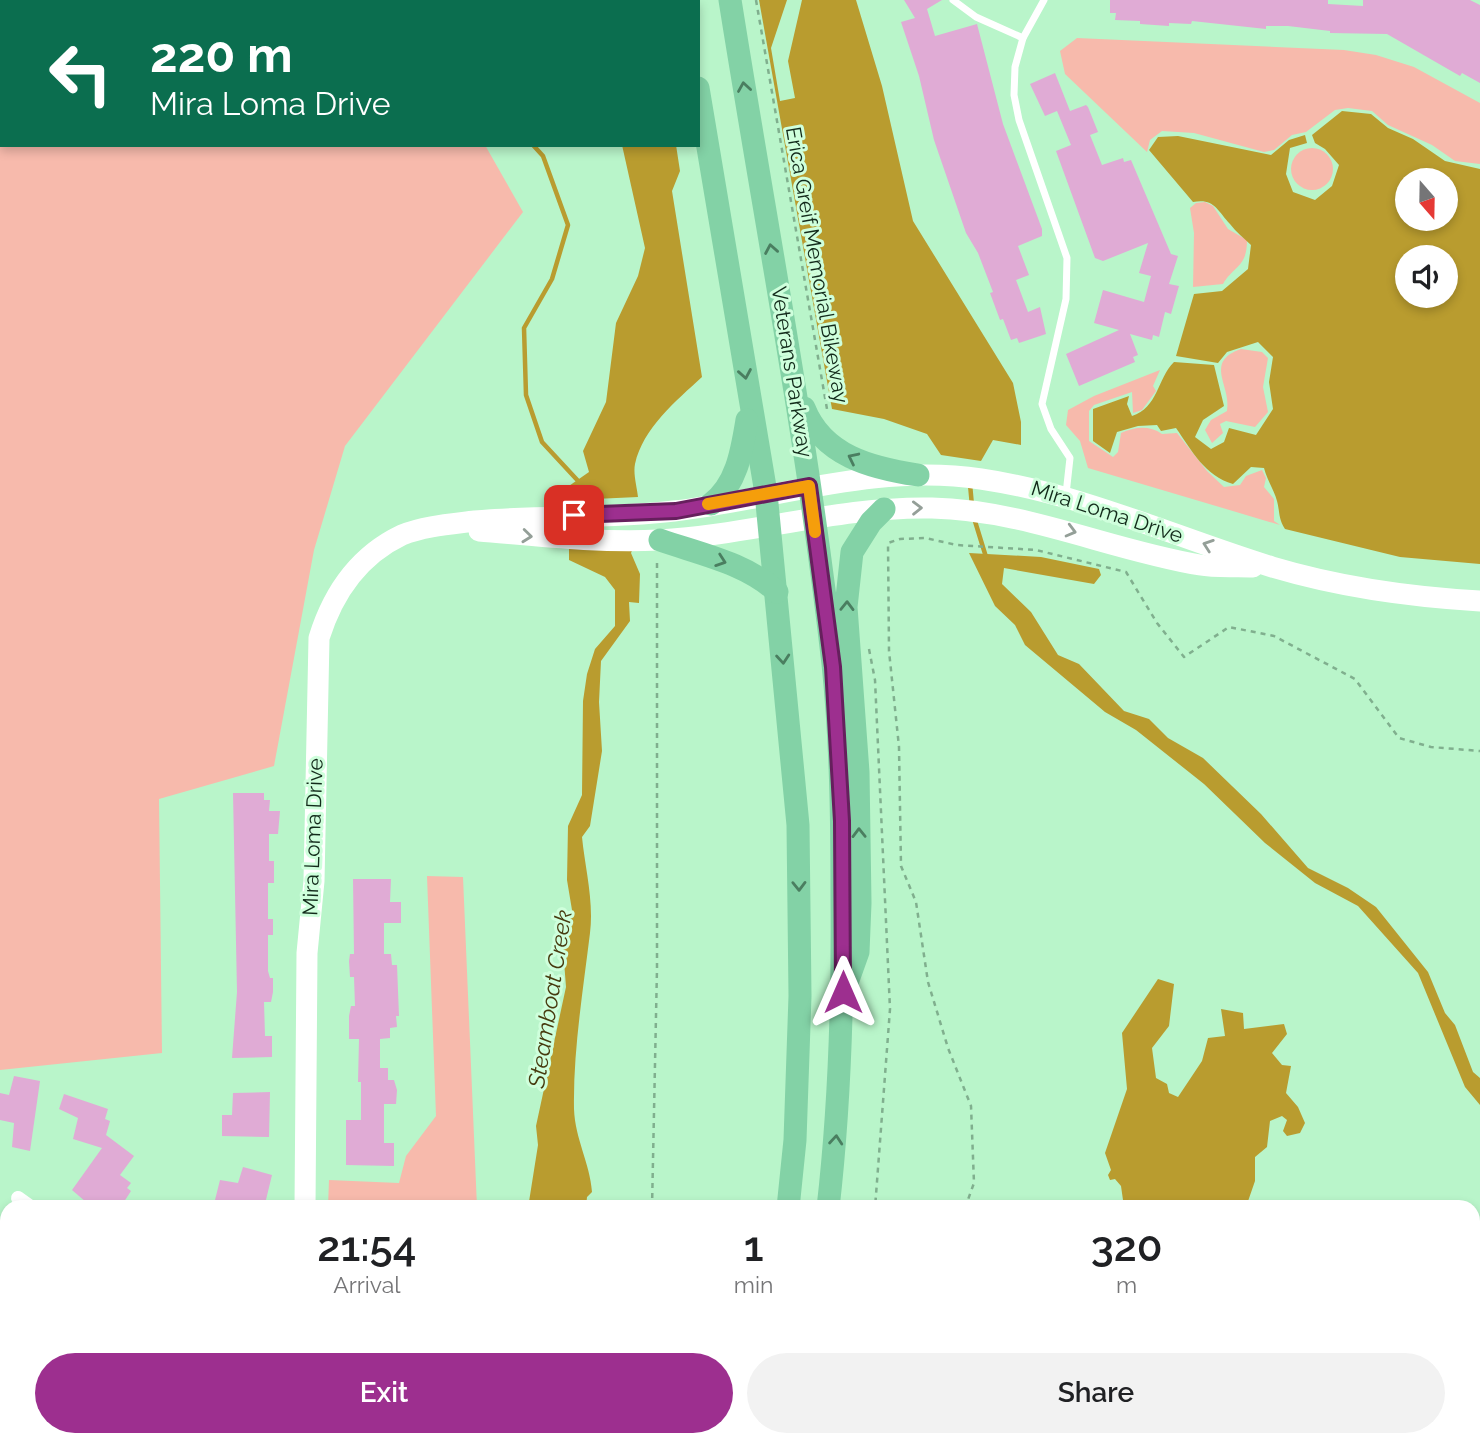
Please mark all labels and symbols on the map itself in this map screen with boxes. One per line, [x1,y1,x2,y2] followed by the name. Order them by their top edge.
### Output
[737,81,752,93] one-way arrow
[781,125,854,405] street label: Erica Greif Memorial Bikeway
[1395,168,1458,231] north arrow
[765,243,780,255] one-way arrow
[767,285,818,459] street label: Veterans Parkway
[737,368,752,380] one-way arrow
[848,452,860,466] one-way arrow
[1028,475,1186,548] street label: Mira Loma Drive
[544,485,604,545] pin
[911,501,922,516] one-way arrow
[1065,523,1077,537] one-way arrow
[521,528,533,543] one-way arrow
[1203,539,1215,553] one-way arrow
[715,553,727,567] one-way arrow
[840,600,855,611] one-way arrow
[775,654,790,665] one-way arrow
[297,758,328,916] street label: Mira Loma Drive
[851,827,867,838] one-way arrow
[791,881,806,892] one-way arrow
[522,908,577,1091] water label: Steamboat Creek
[806,955,880,1029] position arrow
[828,1134,843,1145] one-way arrow

